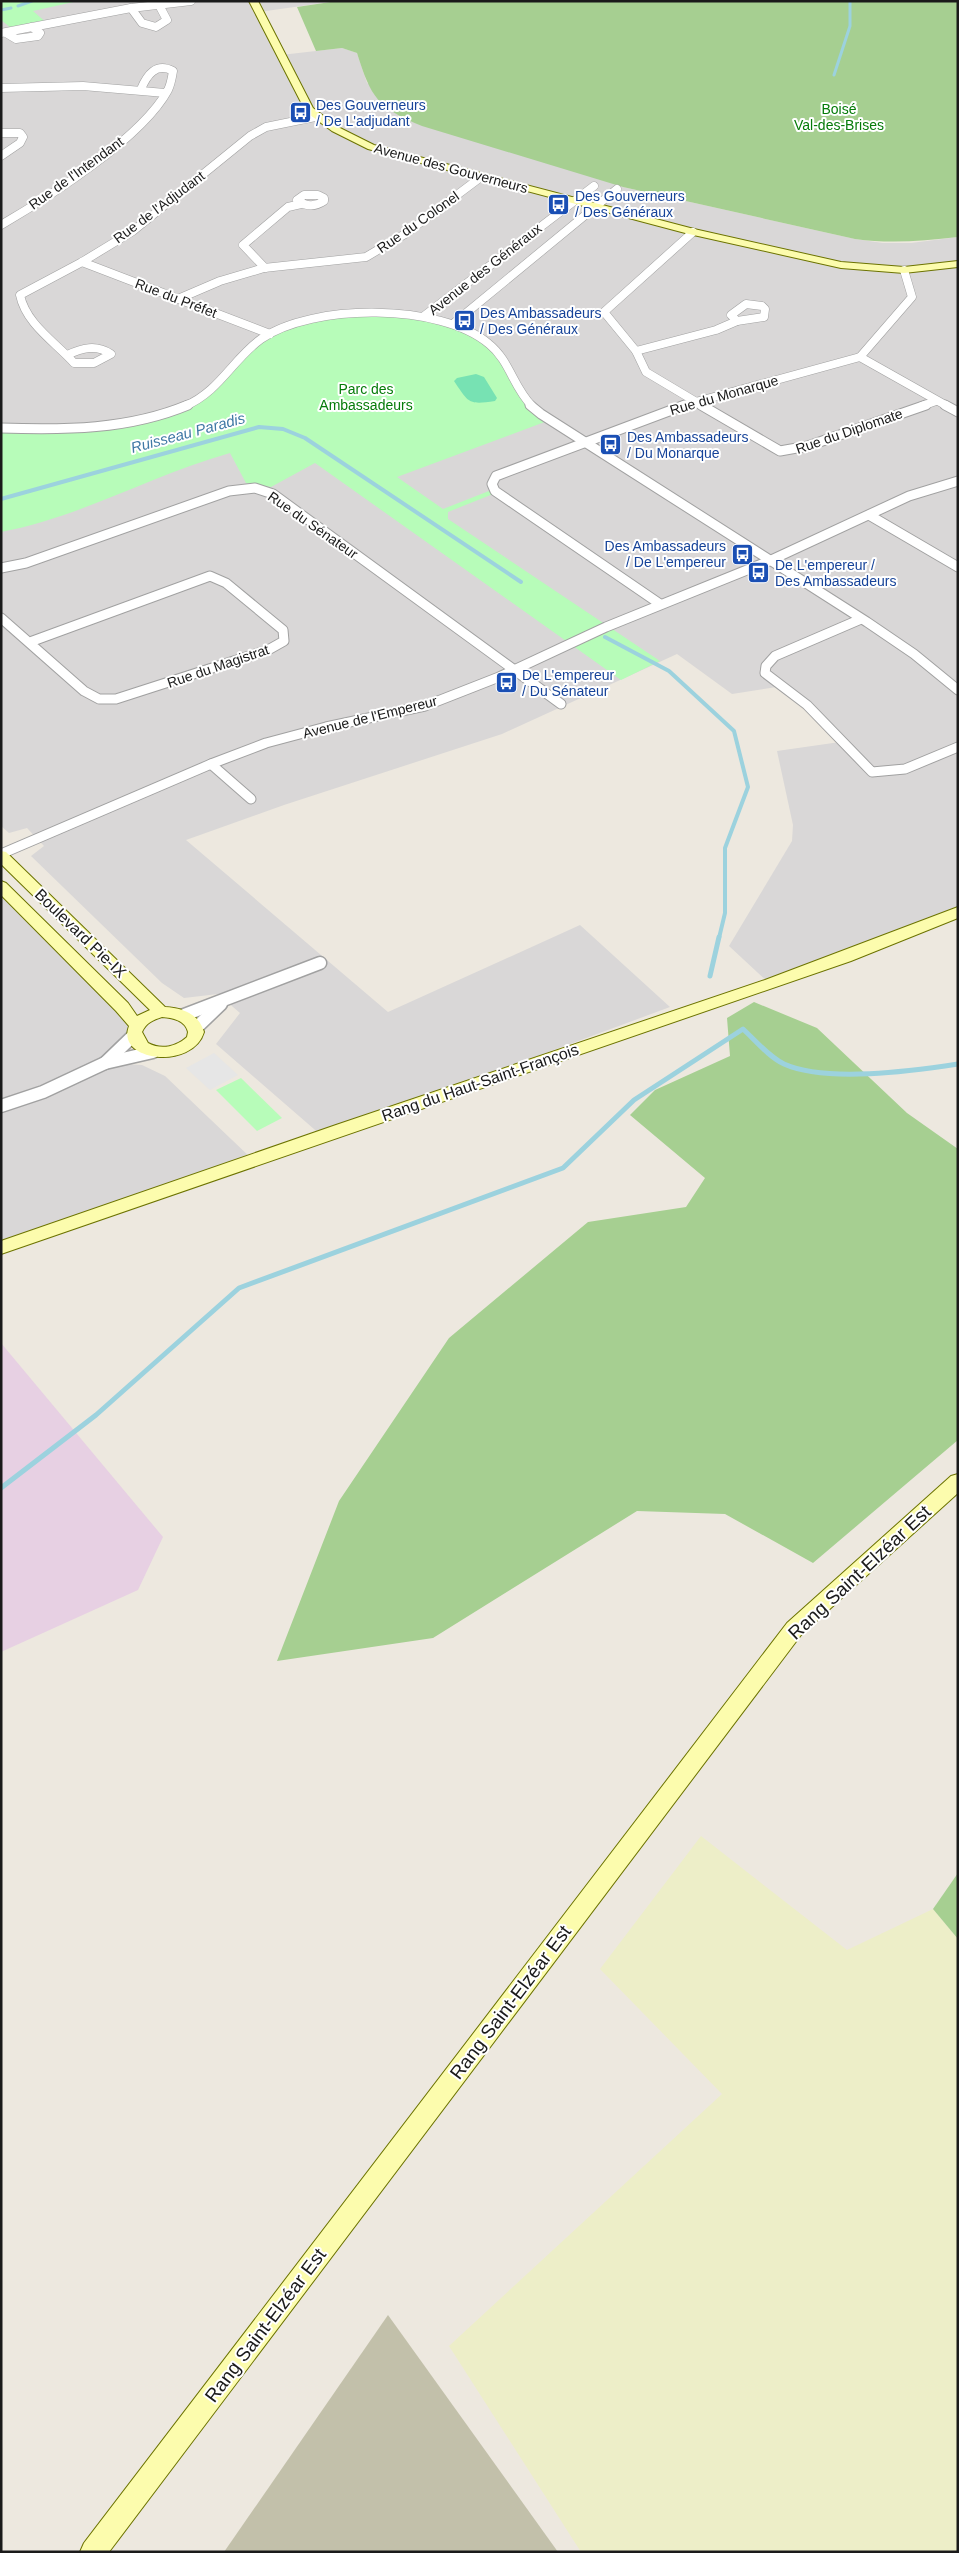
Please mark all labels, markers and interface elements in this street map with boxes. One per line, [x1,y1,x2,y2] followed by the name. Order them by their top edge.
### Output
[316,97,426,129] place label: Des Gouverneurs / De L'adjudant
[288,101,312,125] bus stop icon: Des Gouverneurs / De L'adjudant
[794,101,884,133] park label: Boisé Val-des-Brises
[26,133,127,213] street label: Rue de l'Intendant
[372,140,530,196] street label: Avenue des Gouverneurs
[110,167,208,247] street label: Rue de l'Adjudant
[374,188,462,256] street label: Rue du Colonel
[575,188,685,220] place label: Des Gouverneurs / Des Généraux
[547,192,571,216] bus stop icon: Des Gouverneurs / Des Généraux
[425,220,545,318] street label: Avenue des Généraux
[133,275,219,321] street label: Rue du Préfet
[480,305,601,337] place label: Des Ambassadeurs / Des Généraux
[452,309,476,333] bus stop icon: Des Ambassadeurs / Des Généraux
[668,372,780,418] street label: Rue du Monarque
[319,381,413,413] park label: Parc des Ambassadeurs
[793,405,905,457] street label: Rue du Diplomate
[129,409,247,456] water label: Ruisseau Paradis
[627,429,748,461] place label: Des Ambassadeurs / Du Monarque
[599,433,623,457] bus stop icon: Des Ambassadeurs / Du Monarque
[265,488,361,562] street label: Rue du Sénateur
[605,538,726,570] place label: Des Ambassadeurs / De L'empereur
[730,542,754,566] bus stop icon: Des Ambassadeurs / De L'empereur
[775,557,896,589] place label: De L'empereur / Des Ambassadeurs
[747,561,771,585] bus stop icon: De L'empereur / Des Ambassadeurs
[165,641,271,691] street label: Rue du Magistrat
[522,667,615,699] place label: De L'empereur / Du Sénateur
[494,671,518,695] bus stop icon: De L'empereur / Du Sénateur
[301,692,439,741] street label: Avenue de l'Empereur
[32,886,130,981] street label: Boulevard Pie-IX
[379,1041,581,1124] street label: Rang du Haut-Saint-François
[784,1500,935,1644] street label: Rang Saint-Elzéar Est
[446,1921,575,2083] street label: Rang Saint-Elzéar Est
[201,2244,330,2406] street label: Rang Saint-Elzéar Est

